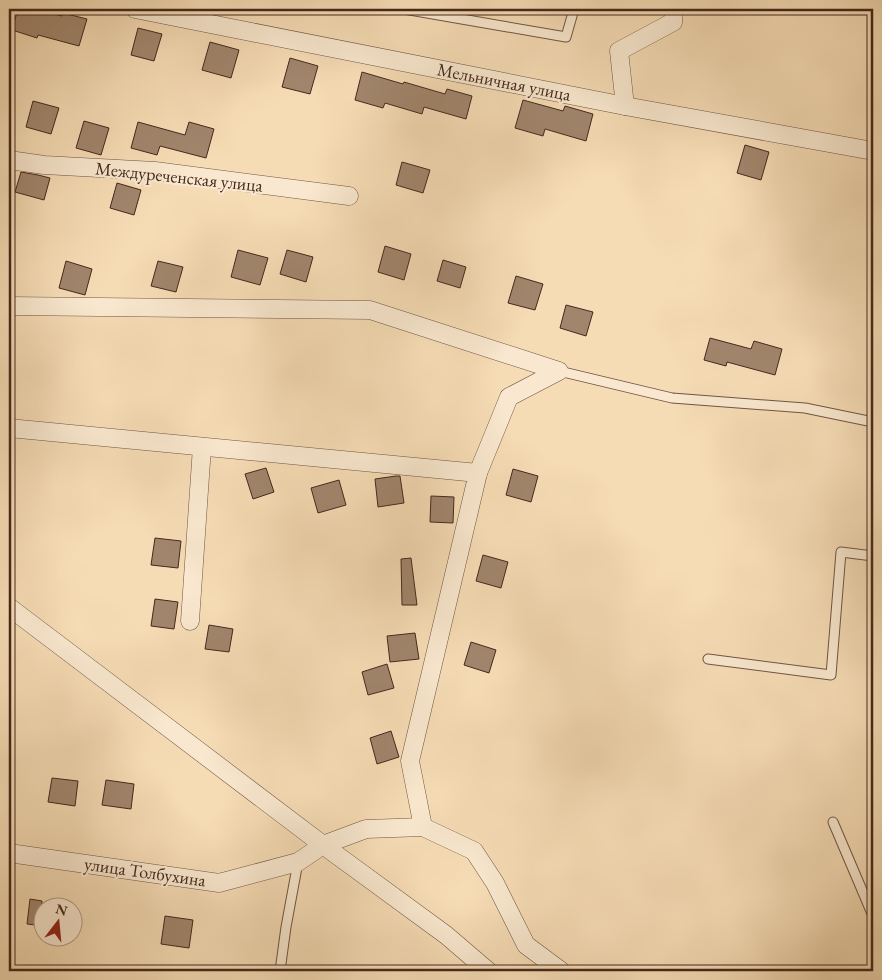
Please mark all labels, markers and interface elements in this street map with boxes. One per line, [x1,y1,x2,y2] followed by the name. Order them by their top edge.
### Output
[435,57,574,106] street label: Мельничная улица
[94,156,265,197] street label: Междуреченская улица
[83,852,208,892] street label: улица Толбухина
[32,898,82,948] north arrow
[54,899,70,920] text: N

